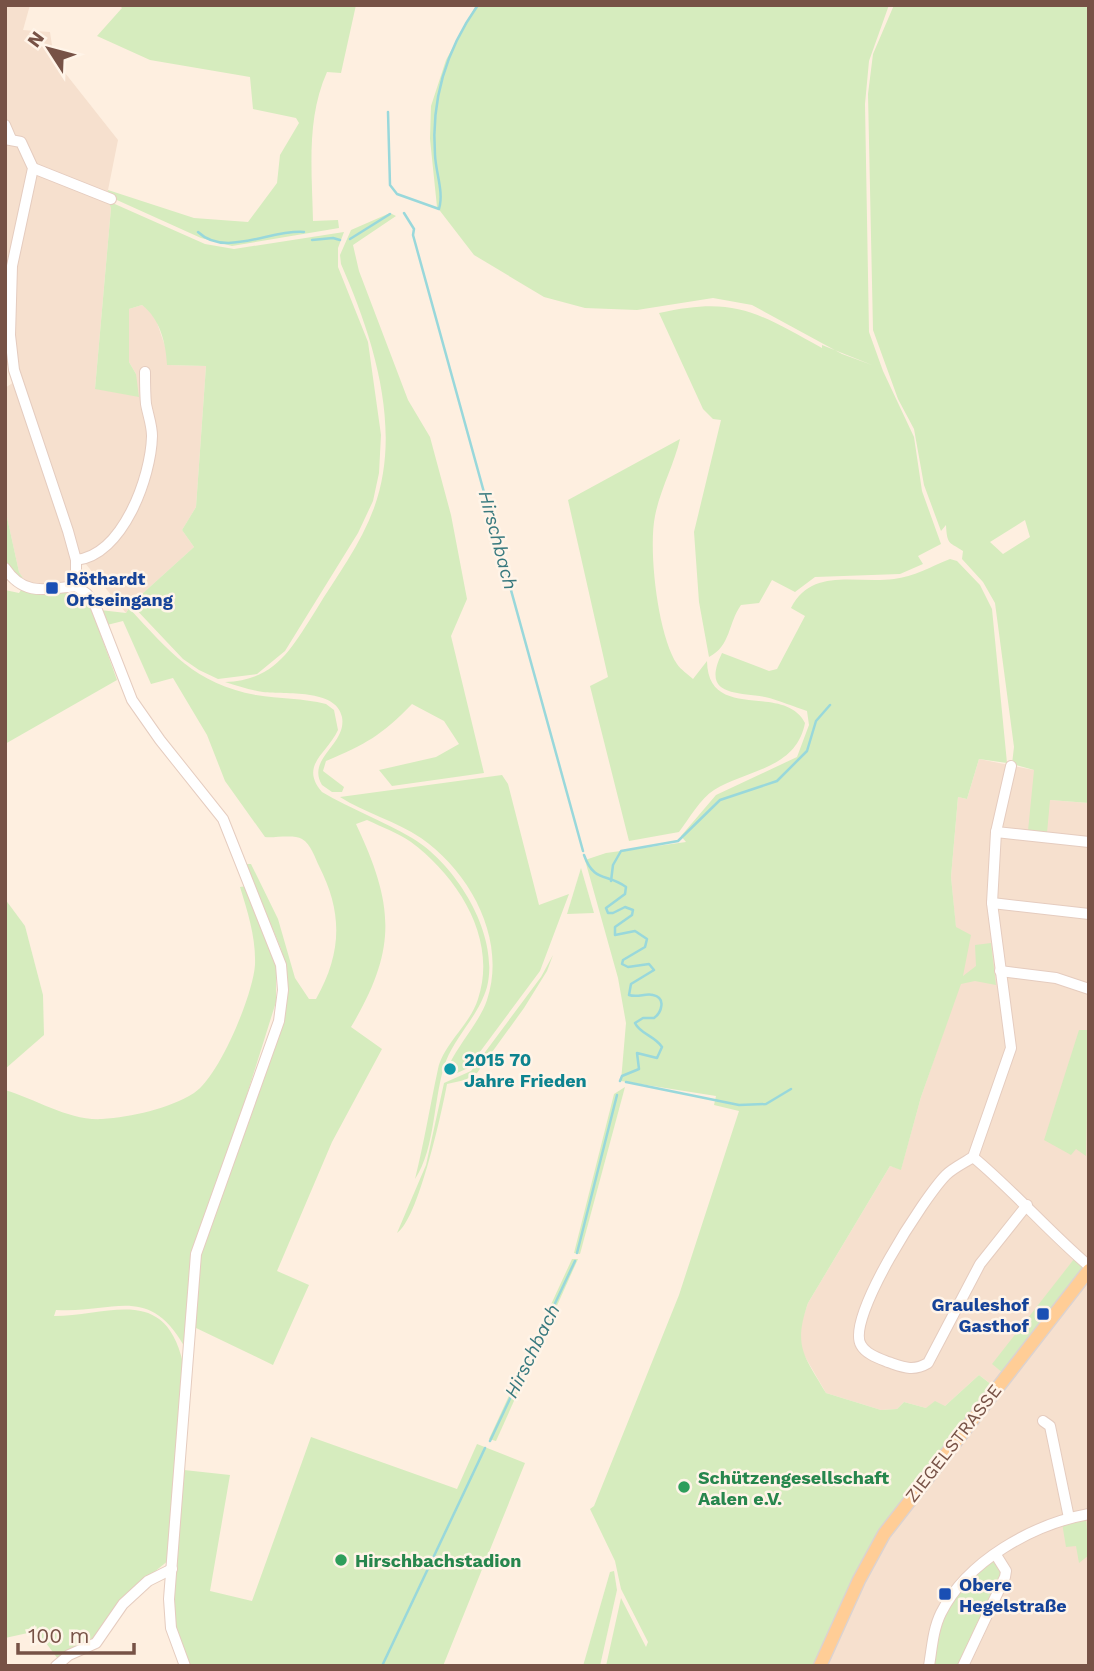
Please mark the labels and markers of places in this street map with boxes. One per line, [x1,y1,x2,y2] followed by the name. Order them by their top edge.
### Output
[66,568,174,610] place label: Röthardt Ortseingang
[44,580,60,596] marker: Röthardt Ortseingang
[464,1049,587,1091] place label: 2015 70 Jahre Frieden
[442,1061,458,1077] marker: 2015 70 Jahre Frieden
[932,1294,1030,1336] place label: Grauleshof Gasthof
[1035,1306,1051,1322] marker: Grauleshof Gasthof
[698,1467,889,1509] place label: Schützengesellschaft Aalen e.V.
[676,1479,692,1495] marker: Schützengesellschaft Aalen e.V.
[355,1550,521,1571] place label: Hirschbachstadion
[333,1552,349,1568] marker: Hirschbachstadion
[959,1574,1067,1616] place label: Obere Hegelstraße
[937,1586,953,1602] marker: Obere Hegelstraße

